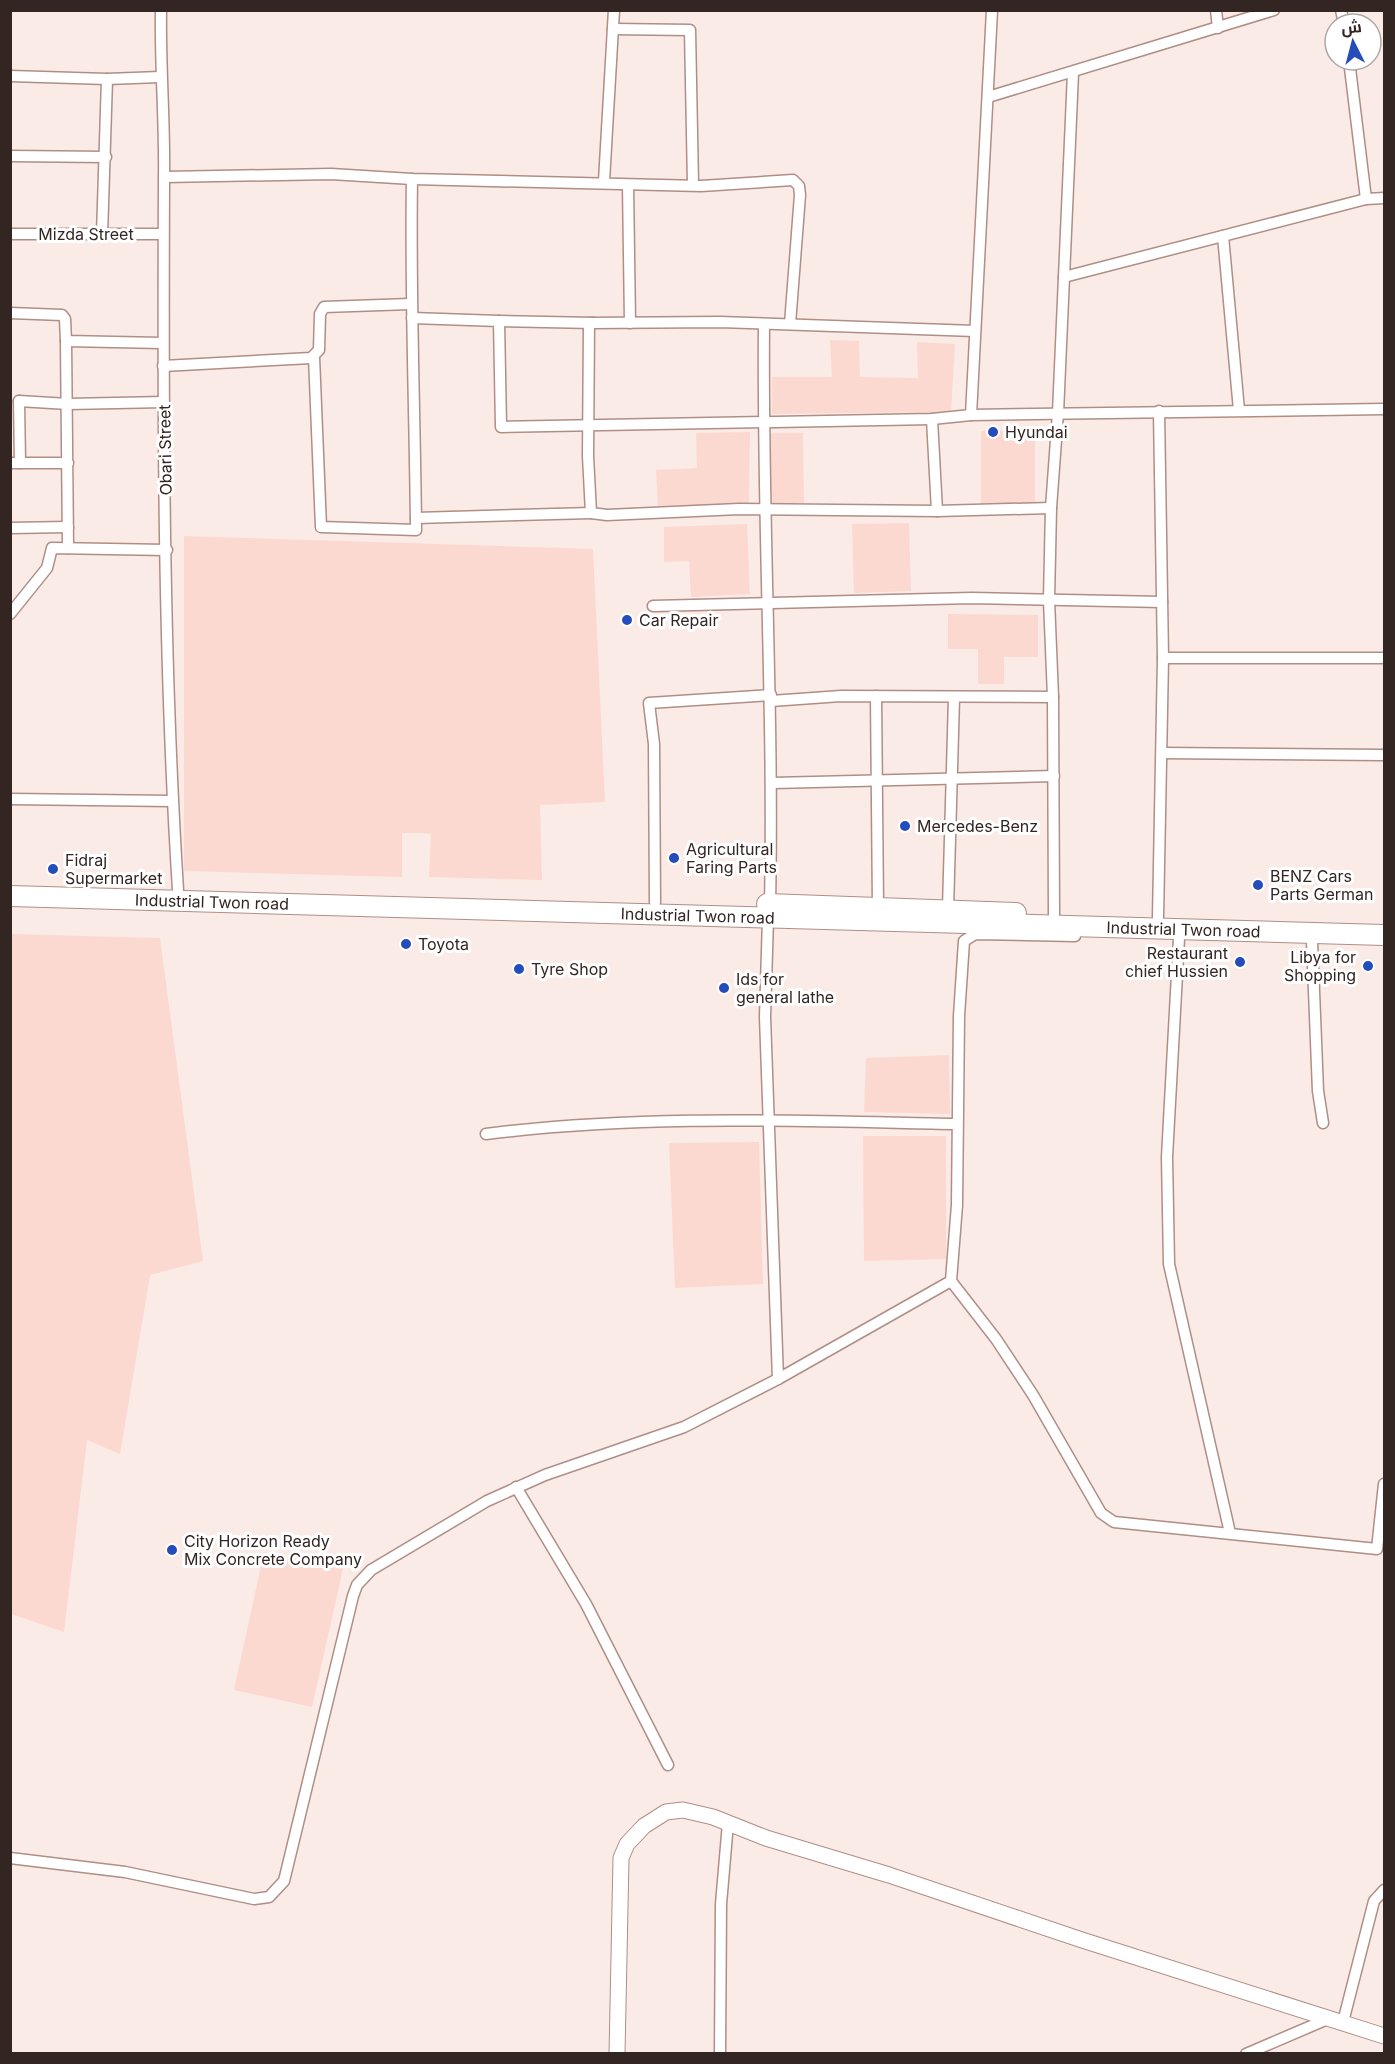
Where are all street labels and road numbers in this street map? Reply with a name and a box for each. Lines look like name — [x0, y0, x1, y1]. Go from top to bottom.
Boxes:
street label: Mizda Street — [38, 224, 134, 244]
street label: Obari Street — [154, 404, 176, 496]
street label: Industrial Twon road — [135, 890, 289, 914]
street label: Industrial Twon road — [620, 903, 775, 928]
street label: Industrial Twon road — [1106, 917, 1261, 941]

